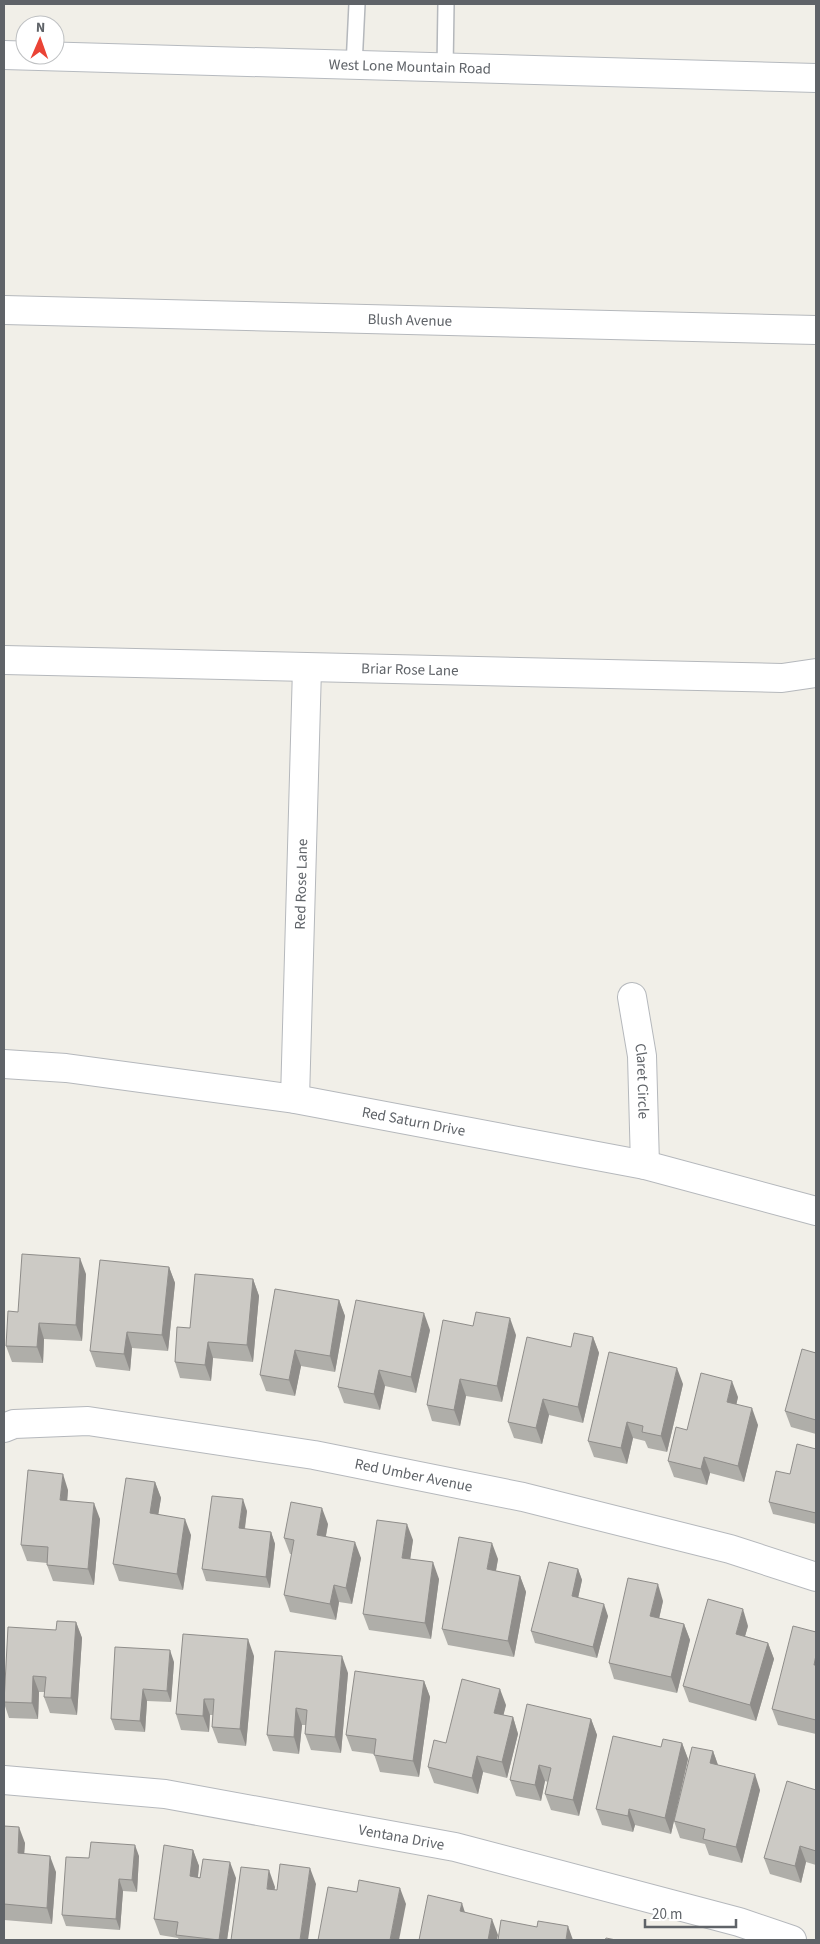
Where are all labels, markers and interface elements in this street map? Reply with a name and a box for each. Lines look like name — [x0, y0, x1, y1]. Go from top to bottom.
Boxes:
north arrow — [15, 15, 65, 65]
text: N — [35, 18, 45, 38]
street label: West Lone Mountain Road — [328, 54, 491, 80]
street label: Blush Avenue — [367, 309, 452, 332]
street label: Briar Rose Lane — [361, 658, 459, 682]
street label: Red Rose Lane — [290, 838, 313, 930]
street label: Claret Circle — [629, 1042, 654, 1119]
street label: Red Saturn Drive — [360, 1102, 467, 1142]
street label: Red Umber Avenue — [353, 1453, 474, 1498]
street label: Ventana Drive — [357, 1820, 446, 1856]
scale bar — [645, 1896, 736, 1928]
text: 20 m — [652, 1904, 682, 1925]

